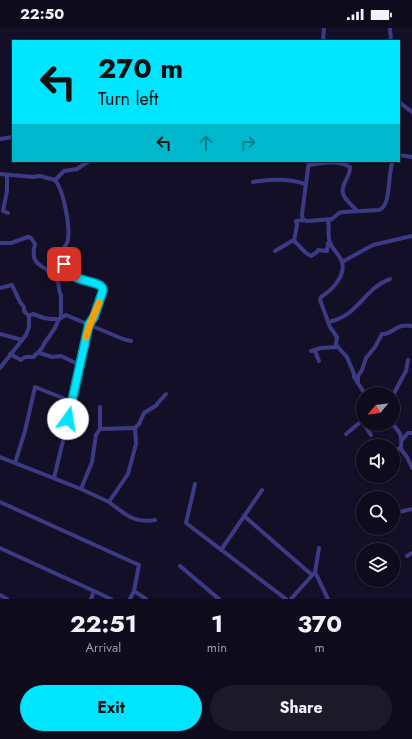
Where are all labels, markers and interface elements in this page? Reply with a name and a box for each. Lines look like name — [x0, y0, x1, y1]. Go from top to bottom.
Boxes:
text: 22:50 — [20, 3, 64, 25]
text: 270 m — [98, 48, 183, 89]
icon: left — [32, 56, 84, 108]
text: Turn left — [98, 86, 158, 112]
icon: left — [153, 132, 175, 154]
icon: ahead — [195, 132, 217, 154]
icon: right — [237, 132, 259, 154]
pin — [47, 247, 81, 281]
icon: arrive — [53, 253, 75, 275]
north arrow — [356, 387, 400, 431]
map controls — [356, 387, 400, 587]
position arrow — [47, 398, 89, 440]
button: sound — [356, 439, 400, 483]
button: search — [356, 491, 400, 535]
button: layers — [356, 543, 400, 587]
text: 22:51 — [70, 606, 137, 641]
text: 1 — [211, 606, 223, 641]
text: 370 — [297, 606, 342, 641]
text: Arrival — [85, 638, 121, 657]
text: min — [207, 638, 227, 657]
text: m — [315, 638, 325, 657]
button: Exit — [20, 685, 202, 731]
button: Share — [210, 685, 392, 731]

